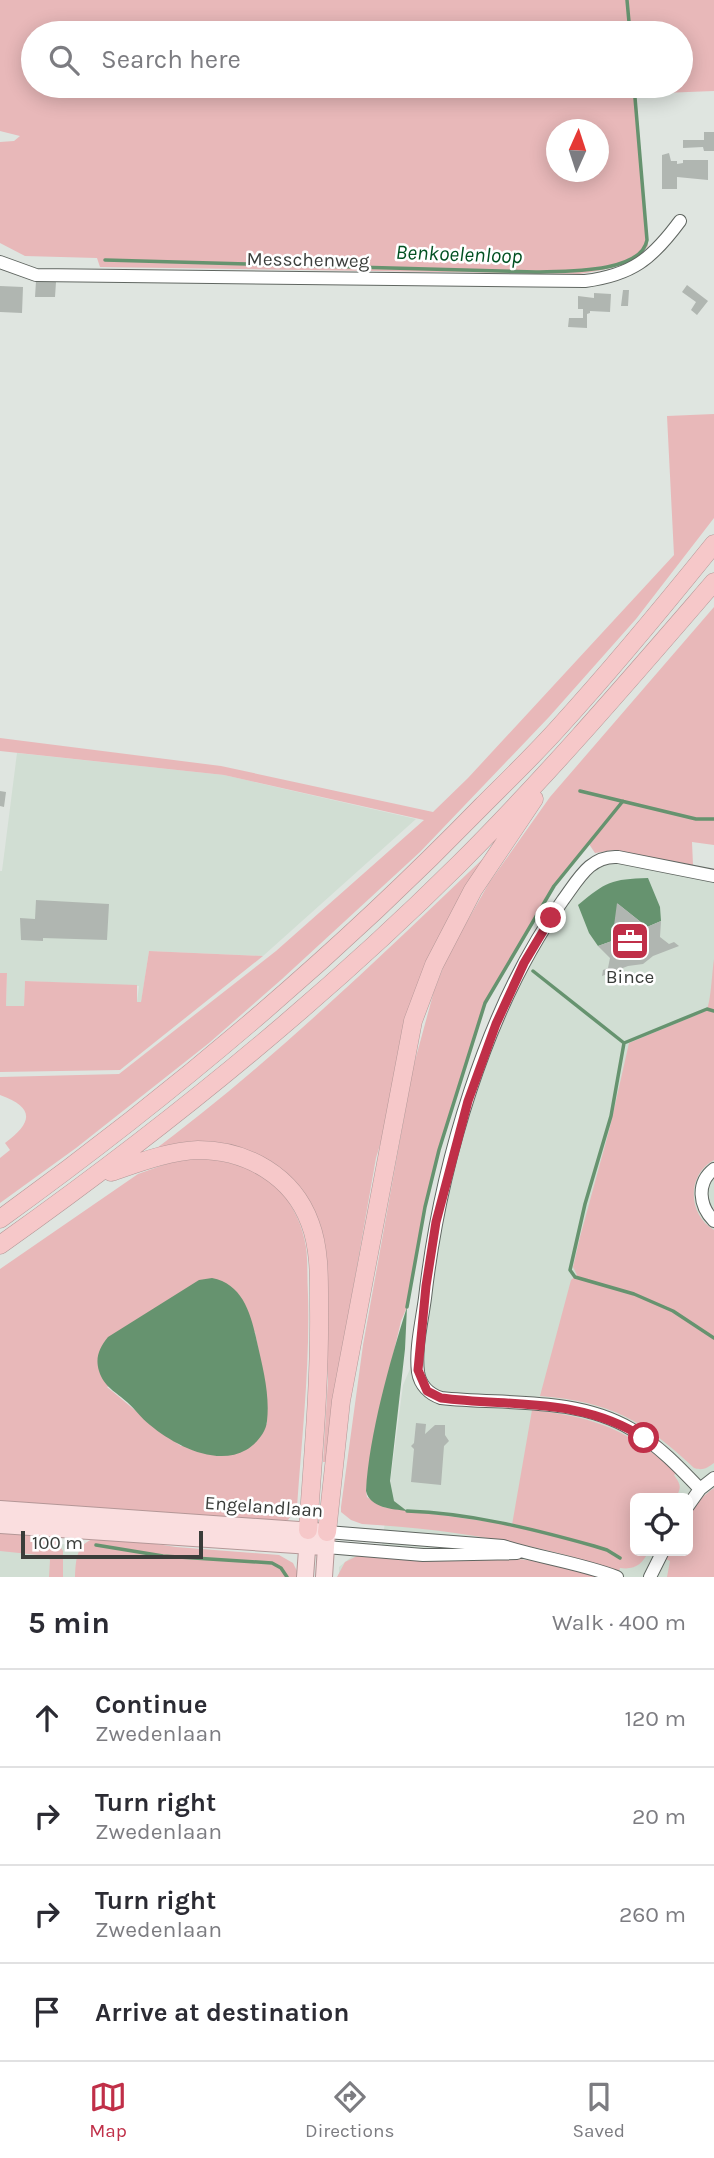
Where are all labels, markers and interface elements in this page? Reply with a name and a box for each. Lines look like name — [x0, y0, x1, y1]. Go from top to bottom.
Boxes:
search box — [21, 21, 693, 98]
icon: search — [45, 41, 83, 79]
text: Search here — [101, 44, 241, 75]
north arrow — [546, 119, 609, 182]
water label: Benkoelenloop — [395, 240, 523, 268]
street label: Messchenweg — [247, 248, 370, 272]
route end — [535, 902, 566, 933]
office icon: Bince — [609, 920, 651, 962]
place label: Bince — [606, 966, 654, 988]
route start — [628, 1422, 659, 1453]
street label: Engelandlaan — [204, 1492, 324, 1522]
map controls — [630, 1493, 693, 1556]
button: locate — [630, 1493, 693, 1556]
scale bar — [21, 1528, 203, 1560]
text: 100 m — [32, 1532, 83, 1554]
text: 5 min — [28, 1605, 110, 1641]
text: Walk · 400 m — [552, 1609, 686, 1636]
text: Continue — [95, 1689, 207, 1720]
icon: ahead — [28, 1699, 66, 1737]
text: 120 m — [624, 1705, 686, 1732]
text: Zwedenlaan — [95, 1720, 222, 1747]
text: Turn right — [95, 1787, 216, 1818]
icon: right — [28, 1797, 66, 1835]
text: 20 m — [632, 1803, 686, 1830]
text: Zwedenlaan — [95, 1818, 222, 1845]
text: Turn right — [95, 1885, 216, 1916]
icon: right — [28, 1895, 66, 1933]
text: 260 m — [619, 1901, 686, 1928]
text: Zwedenlaan — [95, 1916, 222, 1943]
icon: arrive — [28, 1993, 66, 2031]
text: Arrive at destination — [95, 1997, 349, 2028]
tab: Map — [89, 2078, 127, 2142]
tab: Directions — [305, 2078, 394, 2142]
tab: Saved — [572, 2078, 625, 2142]

